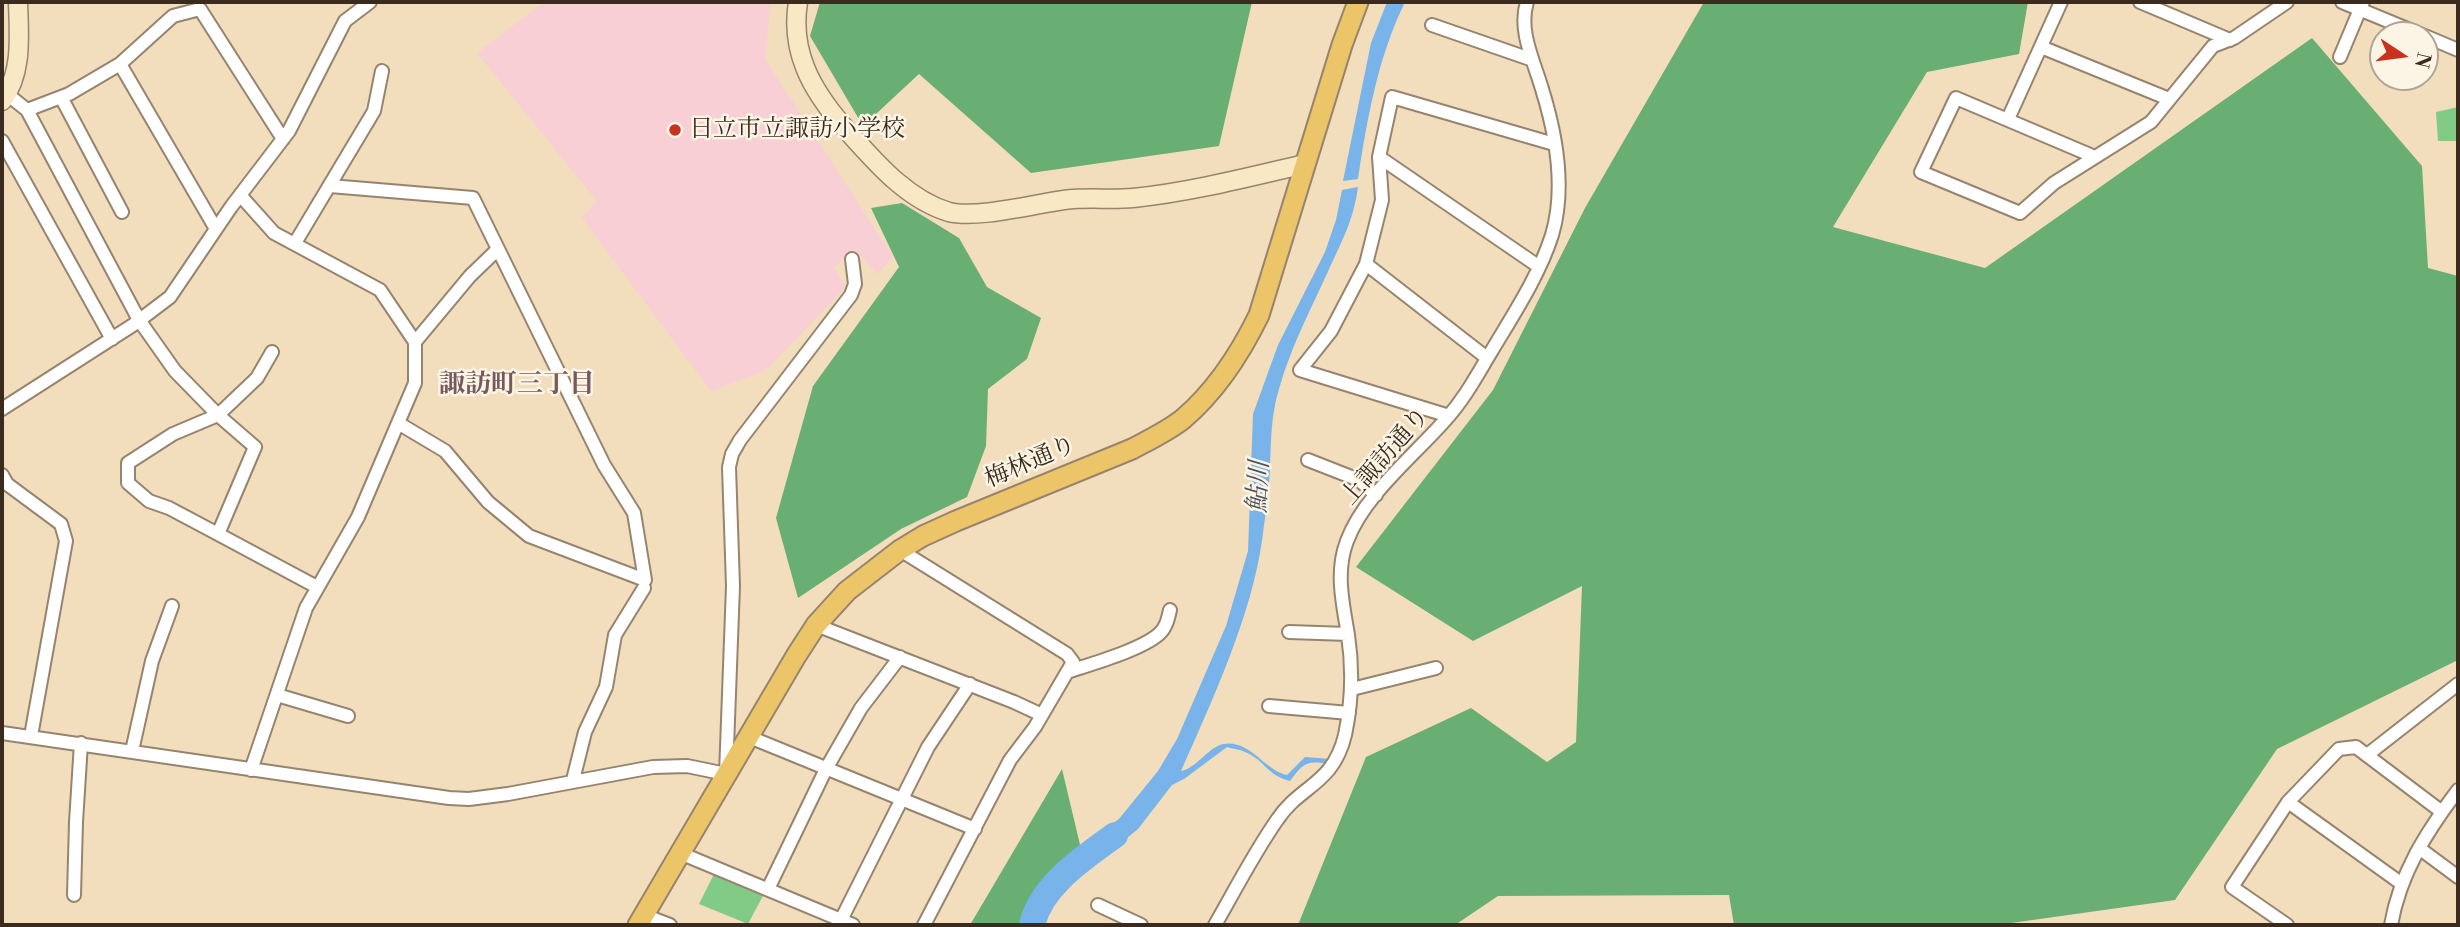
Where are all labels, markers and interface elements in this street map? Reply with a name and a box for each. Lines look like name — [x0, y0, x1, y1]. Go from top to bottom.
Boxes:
north arrow — [2369, 21, 2439, 91]
text: N — [2409, 50, 2436, 70]
place label: 日立市立諏訪小学校 — [689, 116, 905, 144]
marker: 日立市立諏訪小学校 — [667, 122, 683, 138]
district label: 諏訪町三丁目 — [439, 370, 595, 402]
street label: 上諏訪通り — [1336, 402, 1436, 512]
street label: 梅林通り — [981, 431, 1081, 495]
water label: 鮎川 — [1243, 460, 1277, 514]

